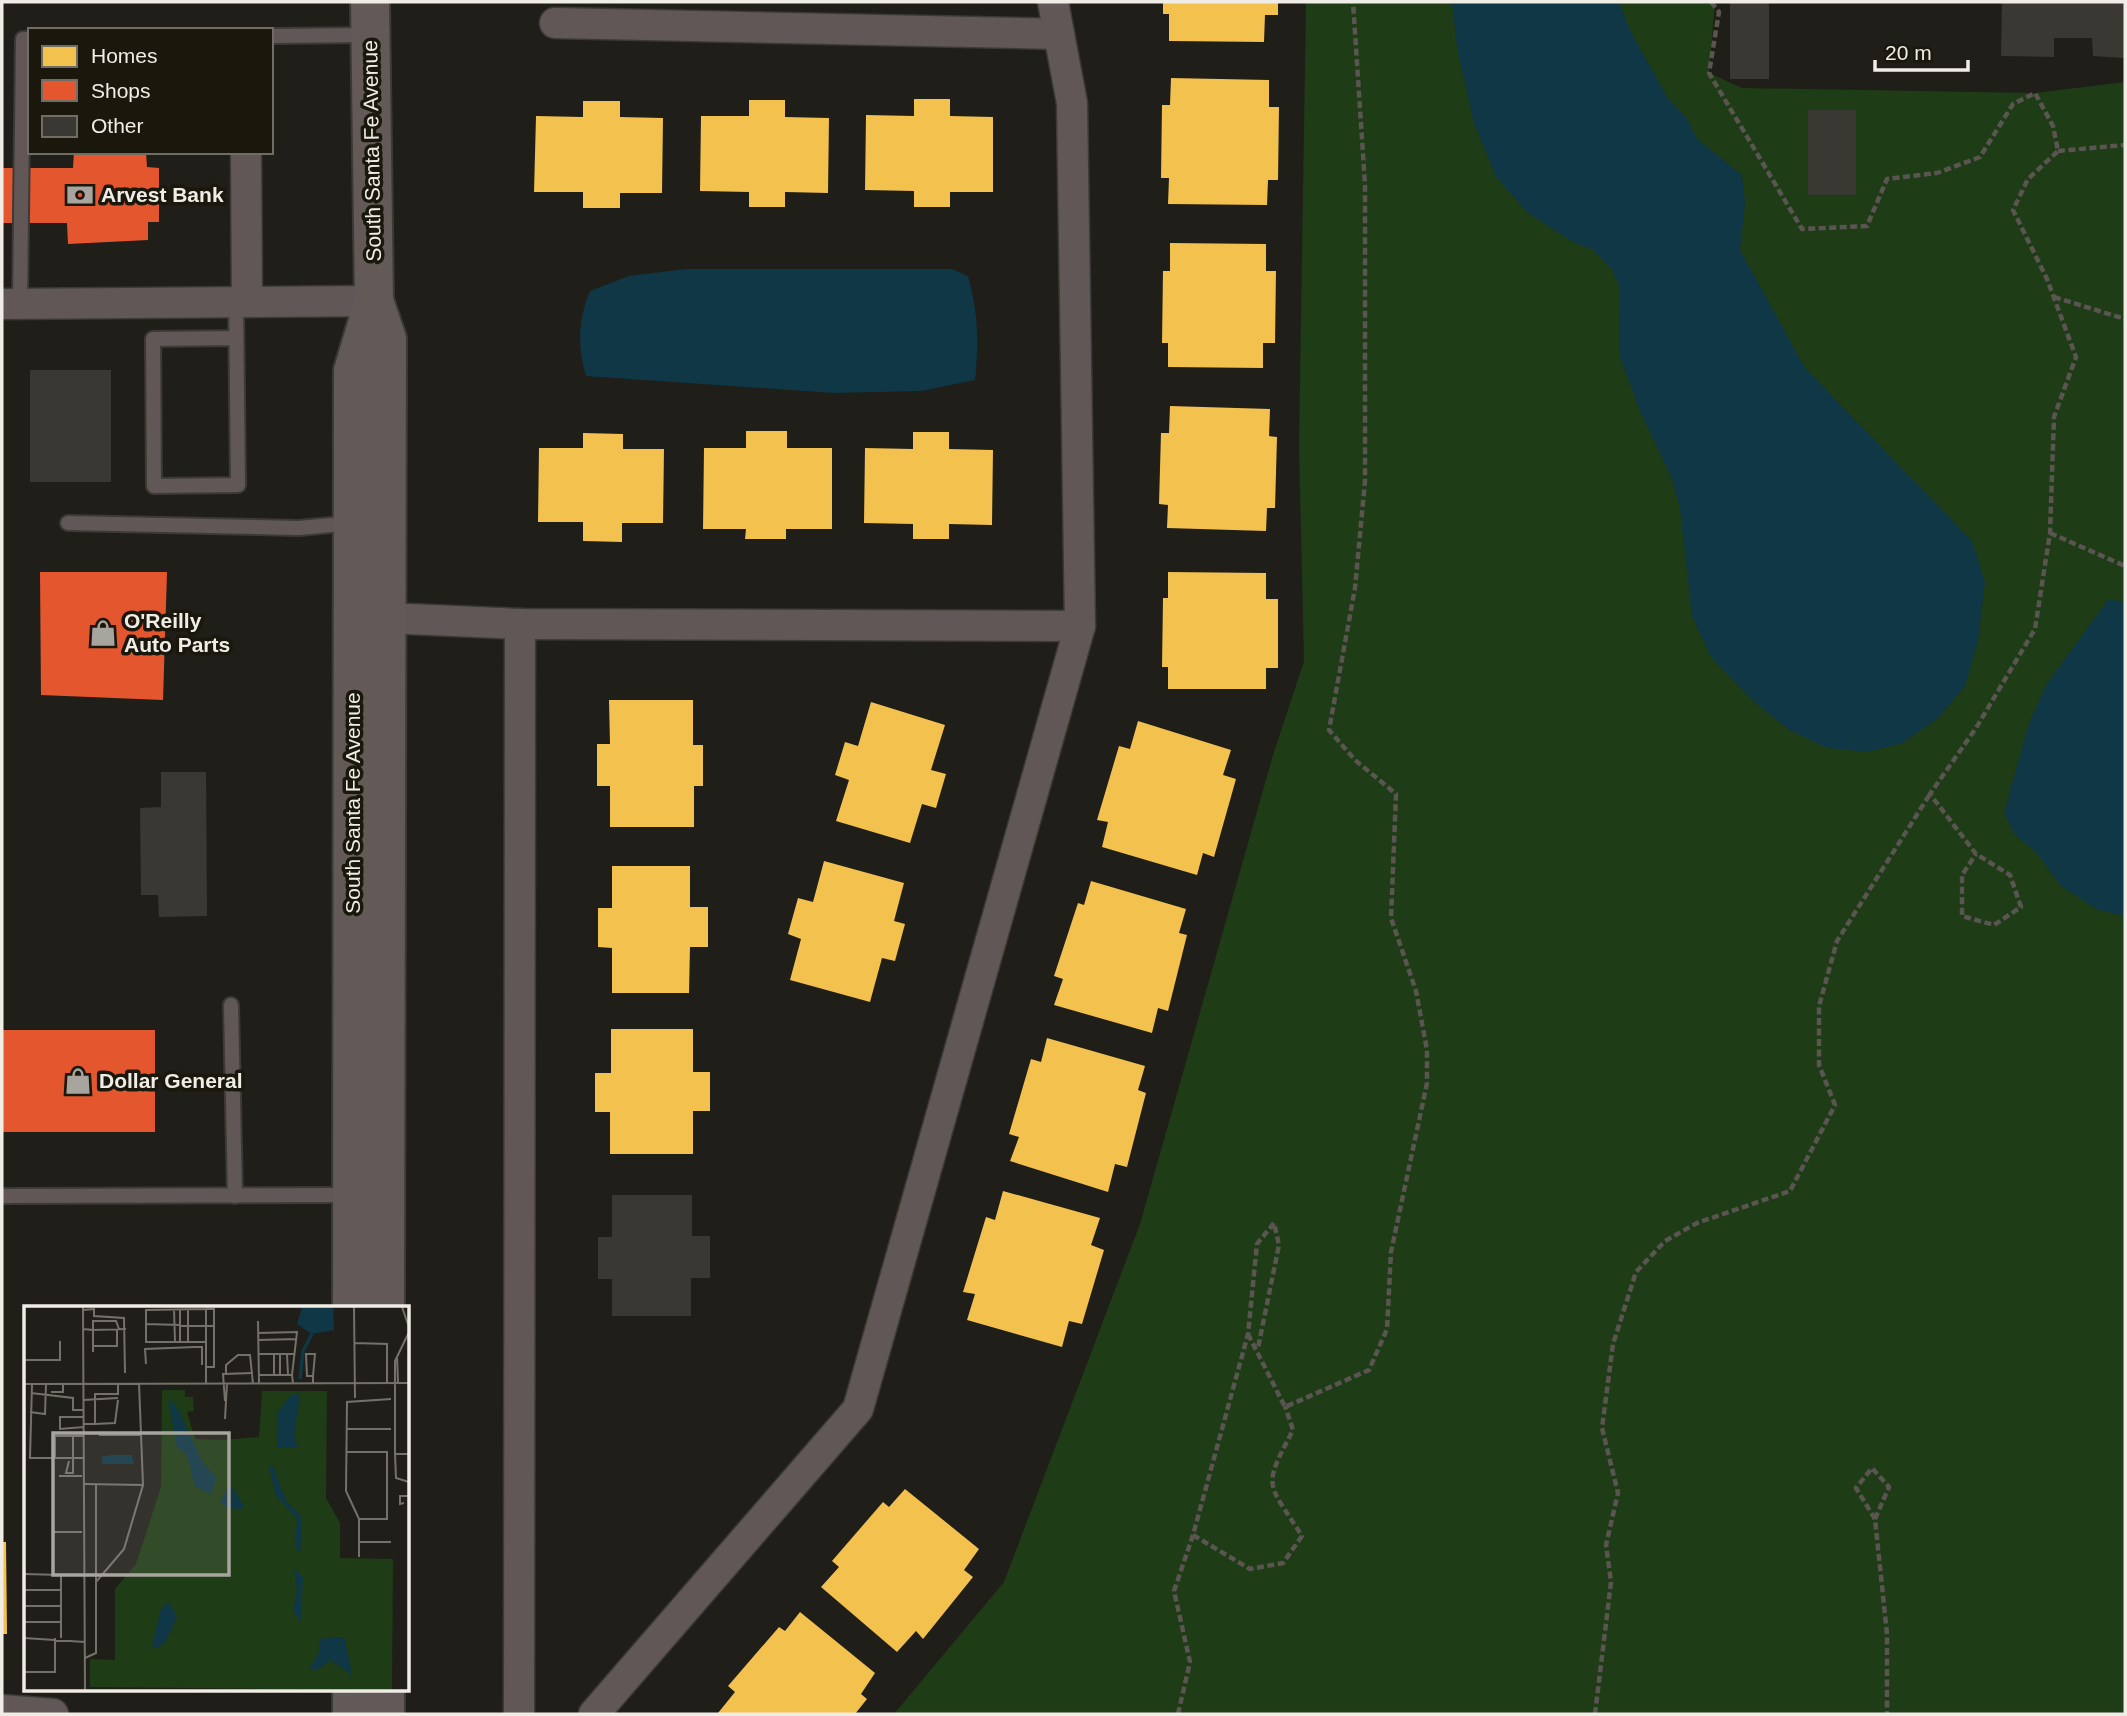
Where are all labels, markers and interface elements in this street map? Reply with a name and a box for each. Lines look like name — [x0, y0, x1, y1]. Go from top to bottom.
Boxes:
legend — [28, 28, 273, 154]
scale bar — [1875, 28, 1968, 72]
street label: South Santa Fe Avenue — [358, 40, 385, 262]
text: 20 m — [1885, 41, 1932, 64]
text: Homes — [91, 44, 158, 67]
text: Shops — [91, 79, 151, 102]
text: Other — [91, 114, 144, 137]
bank icon: Arvest Bank — [65, 180, 95, 210]
place label: Arvest Bank — [101, 183, 224, 206]
place label: O'Reilly Auto Parts — [124, 609, 230, 656]
shop icon: O'Reilly Auto Parts — [88, 618, 118, 648]
street label: South Santa Fe Avenue — [341, 692, 364, 914]
shop icon: Dollar General — [63, 1066, 93, 1096]
place label: Dollar General — [99, 1069, 243, 1092]
inset map — [24, 1306, 410, 1692]

